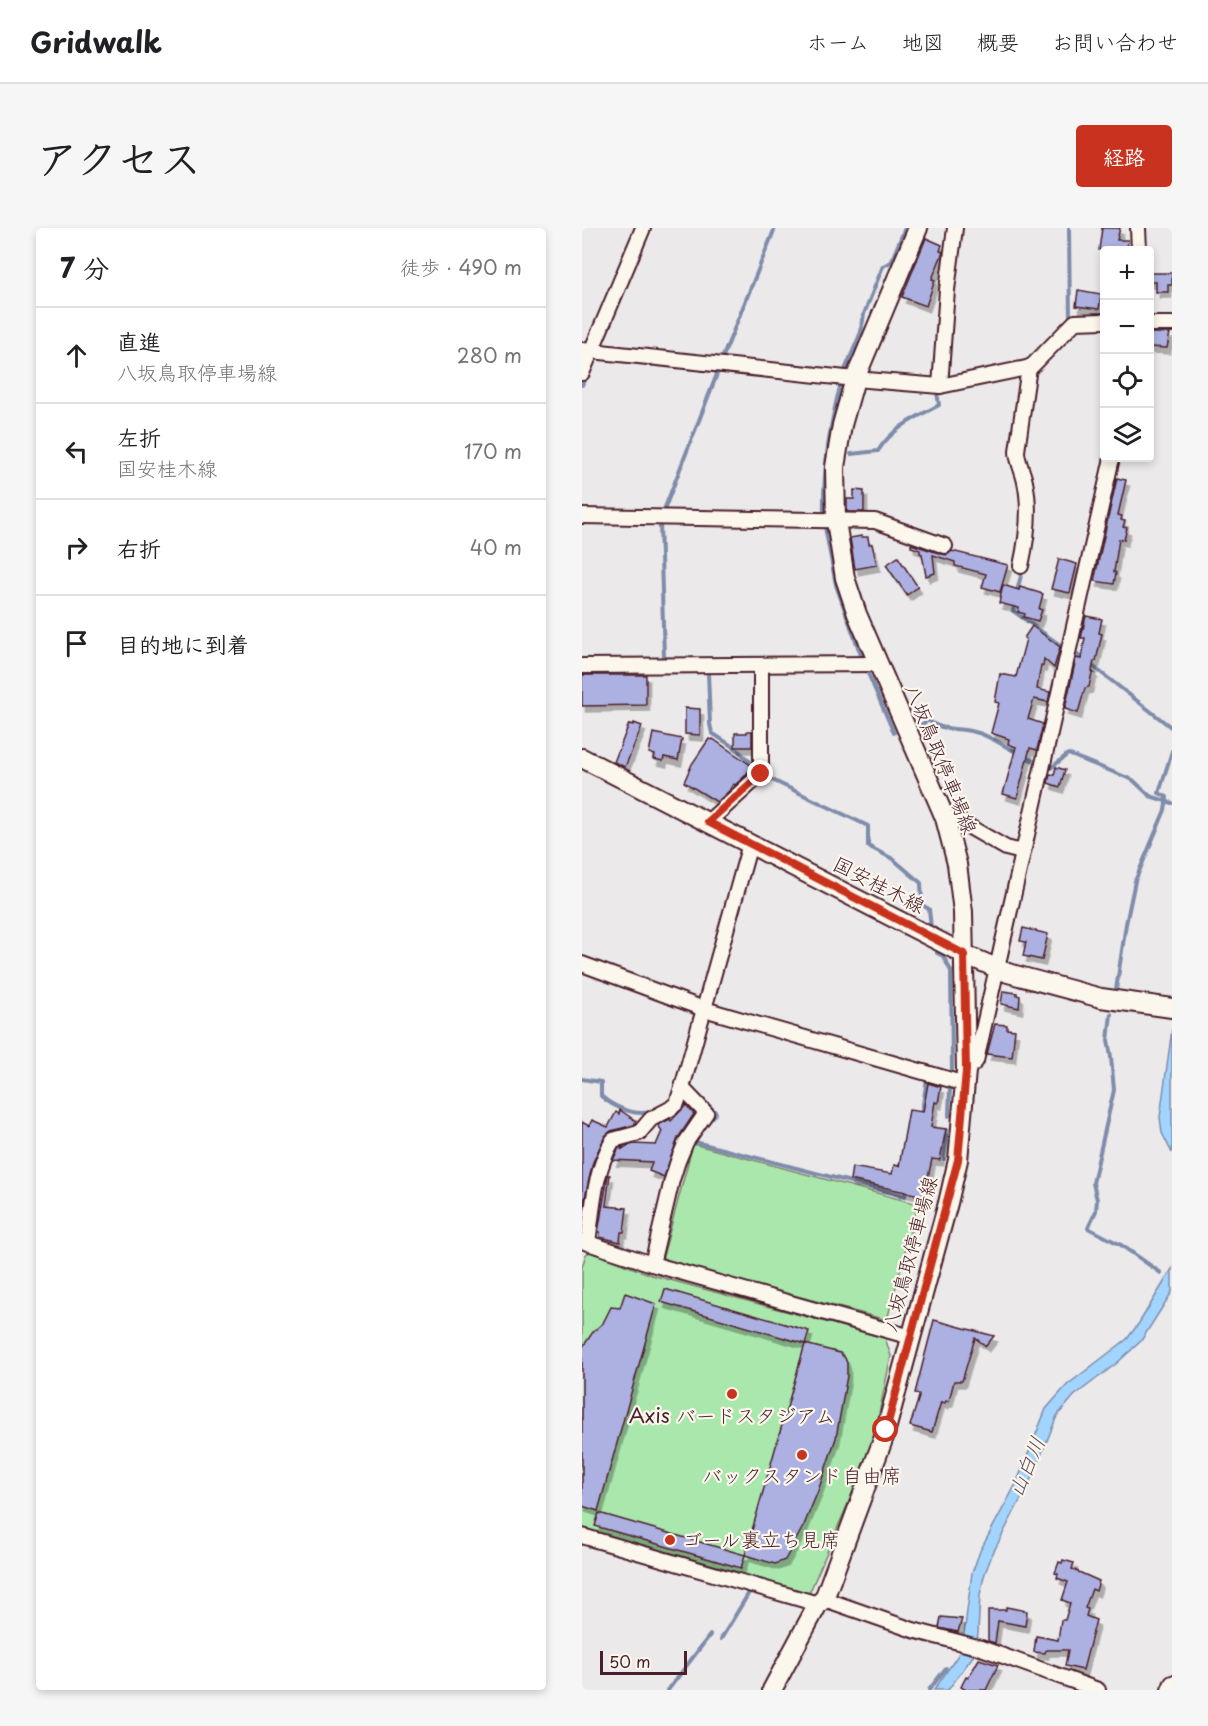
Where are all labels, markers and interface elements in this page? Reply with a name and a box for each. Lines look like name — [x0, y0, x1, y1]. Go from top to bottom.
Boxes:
text: Gridwalk — [30, 20, 162, 63]
text: ホーム — [807, 25, 869, 57]
text: 地図 — [902, 25, 944, 57]
text: 概要 — [977, 25, 1019, 57]
text: お問い合わせ — [1052, 25, 1178, 57]
text: アクセス — [36, 125, 201, 188]
button: 経路 — [1076, 125, 1172, 187]
map controls — [1100, 246, 1154, 462]
button: + — [1100, 246, 1154, 300]
text: 7 分 — [60, 248, 109, 287]
text: 徒歩 · 490 m — [400, 252, 522, 282]
button: − — [1100, 300, 1154, 354]
text: 直進 — [117, 324, 161, 357]
icon: ahead — [60, 339, 93, 372]
text: 280 m — [457, 340, 522, 370]
button: locate — [1100, 354, 1154, 408]
text: 八坂鳥取停車場線 — [117, 357, 277, 387]
button: layers — [1100, 408, 1154, 462]
text: 左折 — [117, 420, 161, 453]
icon: left — [60, 435, 93, 468]
text: 170 m — [464, 436, 522, 466]
text: 国安桂木線 — [117, 453, 217, 483]
icon: right — [60, 531, 93, 564]
text: 右折 — [117, 531, 161, 564]
text: 40 m — [470, 532, 522, 562]
icon: arrive — [60, 627, 93, 660]
text: 目的地に到着 — [117, 627, 249, 660]
street label: 八坂鳥取停車場線 — [898, 679, 986, 838]
route end — [747, 760, 773, 786]
street label: 国安桂木線 — [828, 848, 931, 920]
street label: 八坂鳥取停車場線 — [874, 1173, 944, 1335]
marker: Axis バードスタジアム — [725, 1387, 739, 1401]
place label: Axis バードスタジアム — [629, 1400, 835, 1430]
route start — [872, 1416, 898, 1442]
water label: 山白川 — [998, 1431, 1052, 1501]
marker: バックスタンド自由席 — [795, 1448, 809, 1462]
place label: バックスタンド自由席 — [702, 1460, 902, 1490]
place label: ゴール裏立ち見席 — [682, 1524, 841, 1554]
marker: ゴール裏立ち見席 — [663, 1533, 677, 1547]
scale bar — [600, 1648, 687, 1676]
text: 50 m — [609, 1649, 650, 1673]

